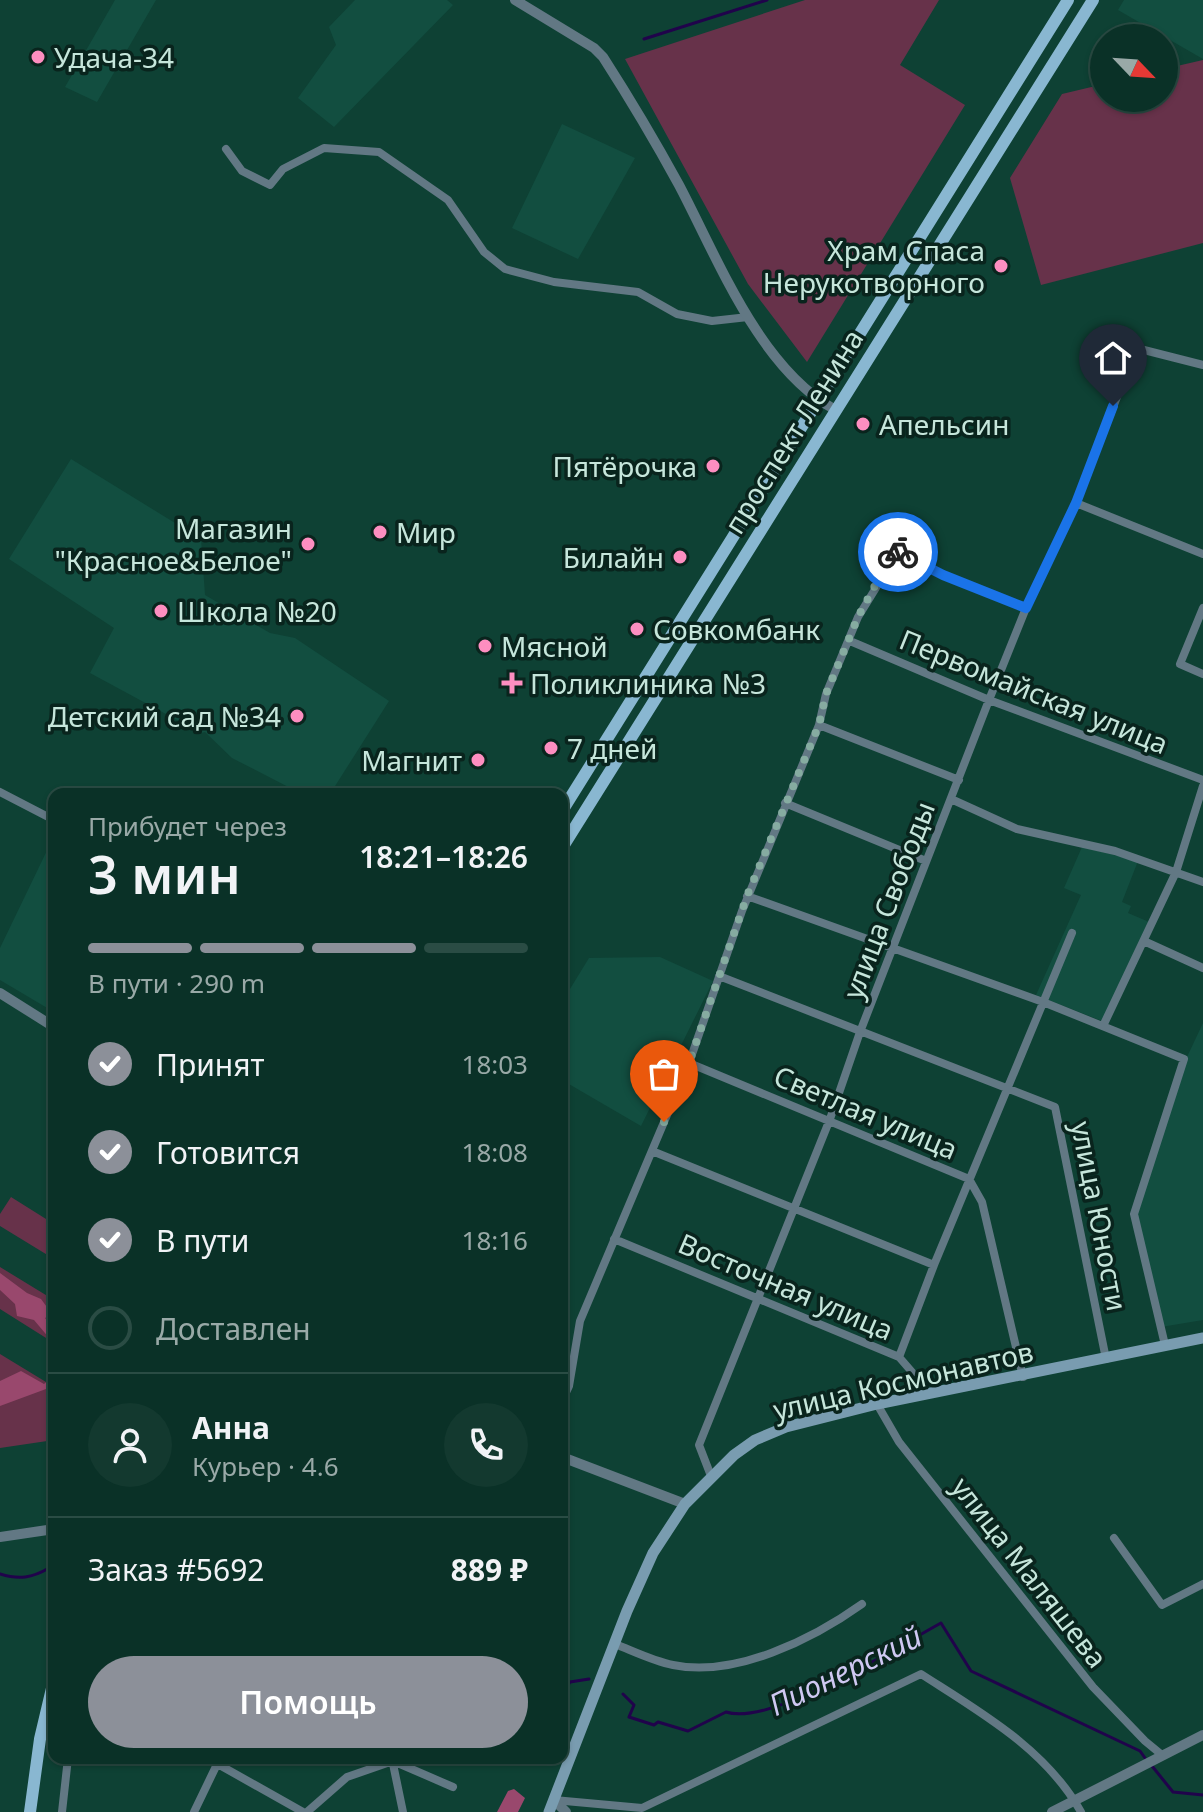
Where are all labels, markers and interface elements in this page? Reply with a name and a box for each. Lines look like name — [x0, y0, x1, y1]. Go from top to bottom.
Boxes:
north arrow — [1090, 24, 1178, 112]
map controls — [1090, 24, 1178, 112]
place label: Удача-34 — [54, 38, 174, 76]
marker: Удача-34 — [29, 48, 47, 66]
place label: Храм Спаса Нерукотворного — [763, 231, 985, 301]
marker: Храм Спаса Нерукотворного — [992, 257, 1010, 275]
street label: проспект Ленина — [715, 322, 871, 540]
pin — [1079, 324, 1147, 406]
icon: home — [1091, 336, 1135, 380]
place label: Апельсин — [879, 405, 1009, 443]
marker: Апельсин — [854, 415, 872, 433]
place label: Пятёрочка — [552, 447, 697, 485]
marker: Пятёрочка — [704, 457, 722, 475]
place label: Магазин "Красное&Белое" — [54, 509, 292, 579]
courier — [858, 512, 938, 592]
place label: Мир — [396, 513, 456, 551]
marker: Мир — [371, 523, 389, 541]
icon: bike — [876, 530, 920, 574]
marker: Магазин "Красное&Белое" — [299, 535, 317, 553]
place label: Билайн — [563, 538, 664, 576]
marker: Билайн — [671, 548, 689, 566]
place label: Школа №20 — [177, 592, 337, 630]
marker: Школа №20 — [152, 602, 170, 620]
place label: Совкомбанк — [653, 610, 820, 648]
marker: Совкомбанк — [628, 620, 646, 638]
street label: Первомайская улица — [894, 620, 1174, 762]
place label: Мясной — [501, 627, 608, 665]
marker: Мясной — [476, 637, 494, 655]
place label: Поликлиника №3 — [530, 664, 766, 702]
marker: Поликлиника №3 — [501, 672, 523, 694]
place label: Детский сад №34 — [48, 697, 281, 735]
marker: Детский сад №34 — [288, 707, 306, 725]
place label: 7 дней — [567, 729, 657, 767]
marker: 7 дней — [542, 739, 560, 757]
place label: Магнит — [361, 741, 462, 779]
marker: Магнит — [469, 751, 487, 769]
street label: улица Свободы — [833, 796, 943, 1004]
text: Прибудет через — [88, 808, 287, 844]
text: 18:21–18:26 — [359, 836, 528, 877]
text: 3 мин — [88, 838, 241, 909]
text: В пути · 290 m — [88, 965, 265, 1001]
pin — [630, 1040, 698, 1122]
icon: check — [88, 1042, 132, 1086]
text: Принят — [156, 1044, 265, 1085]
text: 18:03 — [462, 1046, 528, 1082]
icon: bag — [642, 1052, 686, 1096]
street label: Светлая улица — [768, 1056, 964, 1168]
street label: улица Юности — [1063, 1118, 1137, 1314]
icon: check — [88, 1130, 132, 1174]
text: Готовится — [156, 1132, 300, 1173]
text: 18:08 — [462, 1134, 528, 1170]
icon: check — [88, 1218, 132, 1262]
text: В пути — [156, 1220, 249, 1261]
text: 18:16 — [462, 1222, 528, 1258]
street label: Восточная улица — [673, 1224, 899, 1348]
text: Доставлен — [156, 1308, 311, 1349]
street label: улица Космонавтов — [769, 1332, 1037, 1428]
button: person — [88, 1403, 172, 1487]
button: phone — [444, 1403, 528, 1487]
text: Анна — [192, 1407, 270, 1448]
text: Курьер · 4.6 — [192, 1448, 339, 1484]
street label: улица Маляшева — [944, 1469, 1116, 1675]
text: Заказ #5692 — [88, 1549, 264, 1590]
text: 889 ₽ — [451, 1549, 528, 1590]
water label: Пионерский — [762, 1615, 928, 1725]
button: Помощь — [88, 1656, 528, 1748]

